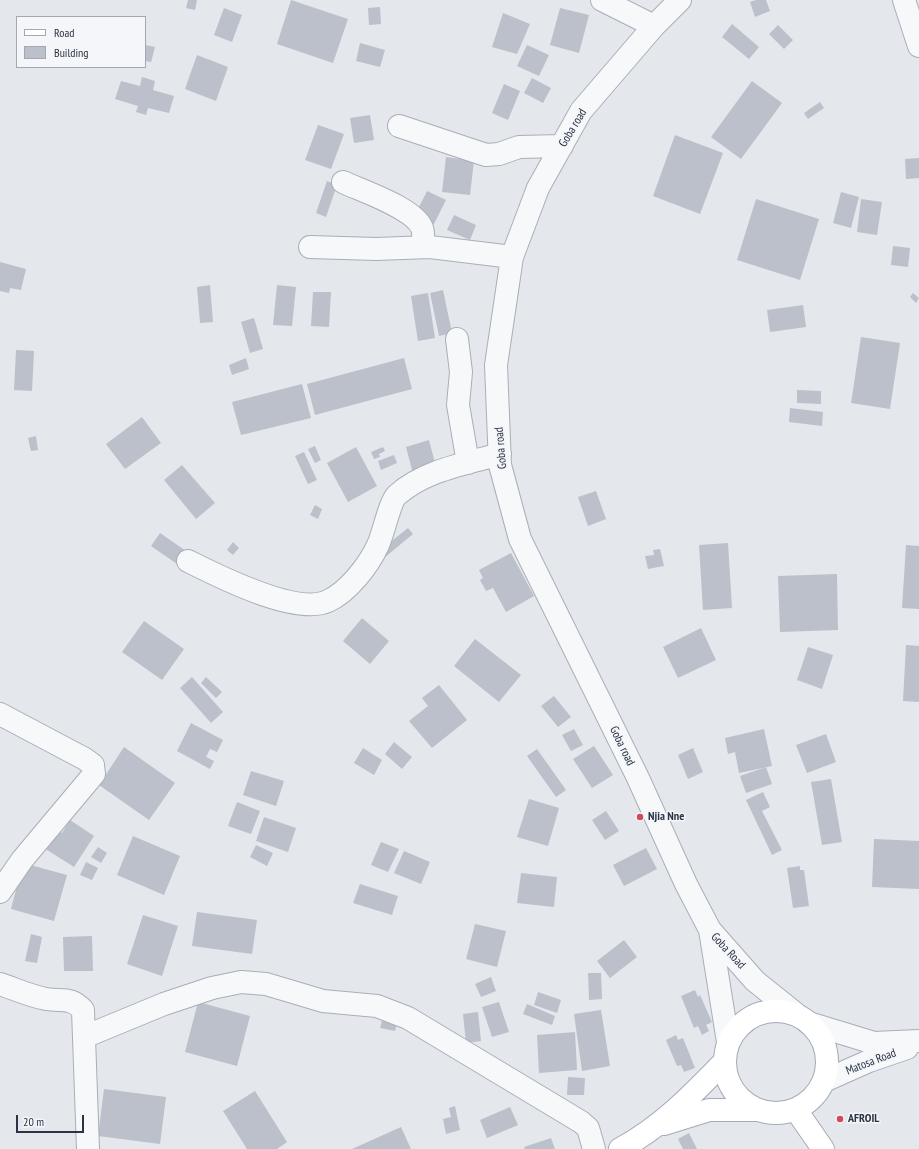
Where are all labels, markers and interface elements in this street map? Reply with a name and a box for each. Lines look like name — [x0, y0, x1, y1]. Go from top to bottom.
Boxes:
legend — [16, 16, 146, 68]
text: Road — [54, 25, 74, 40]
text: Building — [54, 45, 89, 60]
street label: Goba road — [556, 106, 590, 150]
street label: Goba road — [492, 426, 510, 470]
street label: Goba road — [606, 724, 638, 768]
place label: Njia Nne — [648, 810, 684, 824]
marker: Njia Nne — [635, 812, 645, 822]
street label: Goba Road — [708, 930, 748, 972]
street label: Matosa Road — [844, 1046, 898, 1078]
scale bar — [18, 1107, 86, 1133]
place label: AFROIL — [848, 1112, 879, 1126]
text: 20 m — [23, 1114, 44, 1129]
marker: AFROIL — [835, 1114, 845, 1124]

